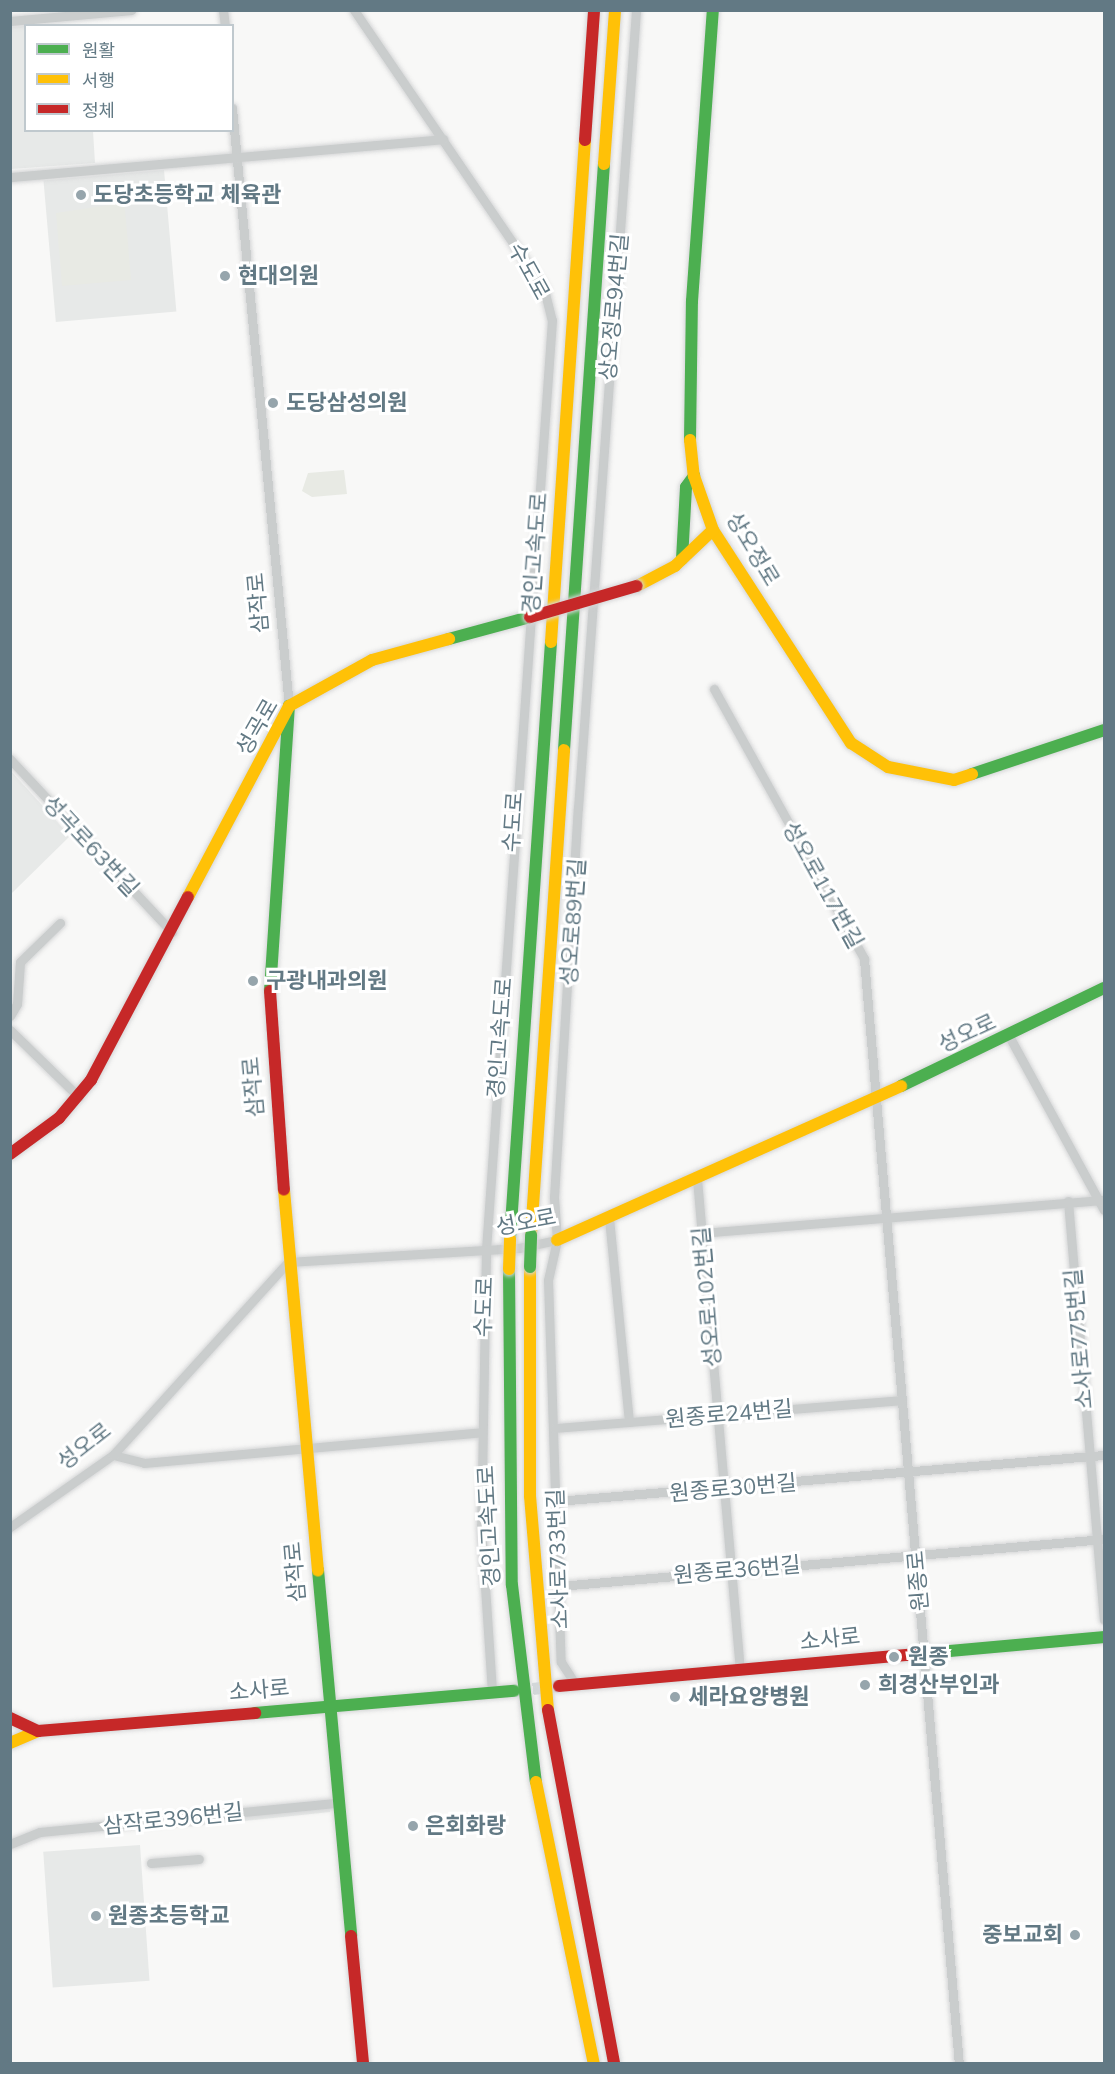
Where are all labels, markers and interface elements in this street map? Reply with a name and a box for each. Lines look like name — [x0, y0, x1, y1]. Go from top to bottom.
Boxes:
legend — [24, 24, 234, 132]
text: 원활 — [82, 39, 115, 62]
text: 서행 — [82, 69, 115, 92]
text: 정체 — [82, 99, 115, 122]
place label: 도당초등학교 체육관 — [93, 182, 281, 208]
marker: 도당초등학교 체육관 — [74, 188, 88, 202]
street label: 상오정로94번길 — [594, 232, 634, 382]
street label: 수도로 — [503, 238, 555, 304]
place label: 현대의원 — [238, 263, 319, 289]
marker: 현대의원 — [216, 267, 234, 285]
place label: 도당삼성의원 — [286, 390, 407, 416]
marker: 도당삼성의원 — [264, 394, 282, 412]
street label: 경인고속도로 — [518, 492, 552, 614]
street label: 상오정로 — [721, 508, 785, 590]
street label: 삼작로 — [242, 572, 274, 634]
street label: 성곡로 — [230, 694, 284, 760]
street label: 성곡로63번길 — [38, 790, 144, 902]
street label: 수도로 — [498, 791, 528, 853]
street label: 성오로117번길 — [777, 817, 869, 953]
street label: 성오로89번길 — [555, 857, 591, 987]
place label: 구광내과의원 — [266, 968, 387, 994]
marker: 구광내과의원 — [244, 972, 262, 990]
street label: 경인고속도로 — [483, 977, 517, 1099]
street label: 성오로 — [934, 1008, 1000, 1058]
street label: 삼작로 — [237, 1056, 269, 1118]
street label: 성오로 — [494, 1203, 558, 1241]
street label: 성오로102번길 — [688, 1226, 726, 1368]
street label: 소사로775번길 — [1060, 1268, 1098, 1410]
street label: 수도로 — [470, 1276, 498, 1338]
street label: 원종로24번길 — [664, 1395, 794, 1433]
street label: 성오로 — [52, 1417, 116, 1475]
street label: 경인고속도로 — [473, 1465, 505, 1587]
street label: 원종로30번길 — [668, 1469, 798, 1507]
street label: 소사로733번길 — [542, 1488, 574, 1630]
street label: 삼작로 — [279, 1541, 311, 1603]
street label: 원종로 — [902, 1550, 934, 1612]
street label: 원종로36번길 — [672, 1551, 802, 1589]
street label: 소사로 — [798, 1623, 862, 1655]
place label: 원종 — [908, 1644, 948, 1670]
marker: 원종 — [885, 1648, 903, 1666]
place label: 희경산부인과 — [878, 1672, 999, 1698]
street label: 소사로 — [228, 1674, 290, 1706]
marker: 희경산부인과 — [856, 1676, 874, 1694]
place label: 세라요양병원 — [688, 1684, 809, 1710]
marker: 세라요양병원 — [666, 1688, 684, 1706]
street label: 삼작로396번길 — [102, 1799, 244, 1839]
place label: 은회화랑 — [425, 1813, 506, 1839]
marker: 은회화랑 — [406, 1819, 420, 1833]
place label: 원종초등학교 — [108, 1903, 229, 1929]
marker: 원종초등학교 — [89, 1909, 103, 1923]
place label: 중보교회 — [982, 1922, 1063, 1948]
marker: 중보교회 — [1068, 1928, 1082, 1942]

